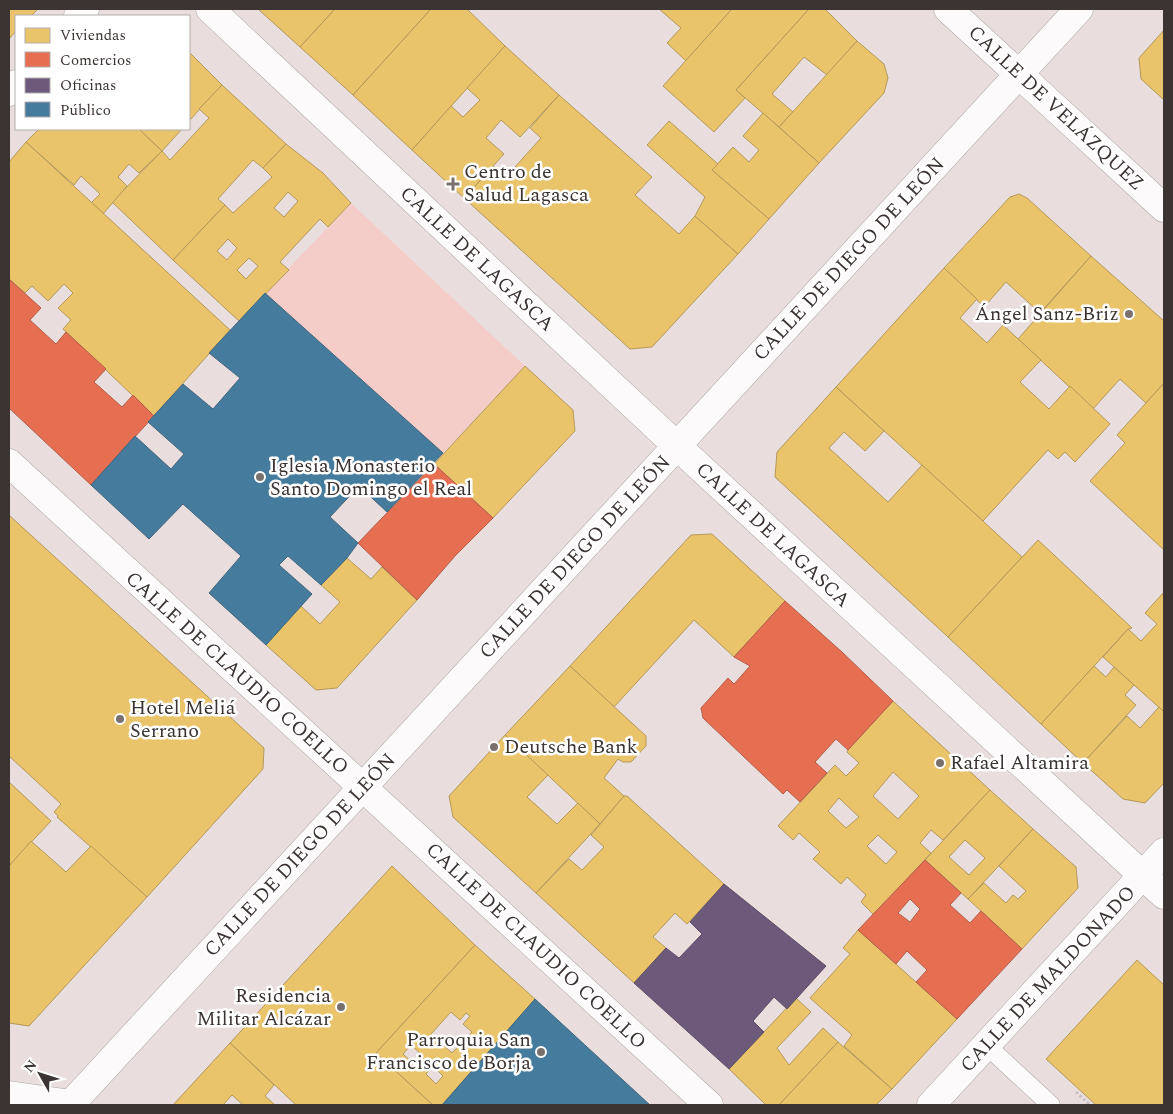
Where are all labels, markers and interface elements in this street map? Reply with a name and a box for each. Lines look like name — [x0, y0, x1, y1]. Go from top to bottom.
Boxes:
legend — [15, 15, 190, 130]
street label: CALLE DE VELÁZQUEZ — [961, 18, 1151, 198]
text: Viviendas — [60, 24, 126, 47]
text: Comercios — [60, 49, 132, 72]
text: Oficinas — [60, 74, 116, 97]
text: Público — [60, 99, 111, 122]
street label: CALLE DE DIEGO DE LEÓN — [746, 150, 952, 368]
place label: Centro de Salud Lagasca — [464, 157, 589, 210]
marker: Centro de Salud Lagasca — [446, 177, 460, 191]
street label: CALLE DE LAGASCA — [393, 179, 561, 339]
place label: Ángel Sanz-Briz — [975, 299, 1119, 329]
marker: Ángel Sanz-Briz — [1123, 308, 1135, 320]
street label: CALLE DE DIEGO DE LEÓN — [472, 448, 678, 666]
place label: Iglesia Monasterio Santo Domingo el Real — [270, 451, 472, 504]
street label: CALLE DE LAGASCA — [689, 455, 857, 615]
marker: Iglesia Monasterio Santo Domingo el Real — [254, 471, 266, 483]
street label: CALLE DE CLAUDIO COELLO — [118, 564, 356, 782]
place label: Hotel Meliá Serrano — [130, 693, 236, 746]
marker: Hotel Meliá Serrano — [114, 713, 126, 725]
place label: Deutsche Bank — [504, 732, 638, 762]
marker: Deutsche Bank — [488, 741, 500, 753]
street label: CALLE DE DIEGO DE LEÓN — [197, 746, 403, 964]
place label: Rafael Altamira — [950, 748, 1089, 778]
marker: Rafael Altamira — [934, 757, 946, 769]
street label: CALLE DE CLAUDIO COELLO — [419, 835, 653, 1057]
street label: CALLE DE MALDONADO — [953, 879, 1143, 1079]
place label: Residencia Militar Alcázar — [196, 981, 331, 1034]
marker: Residencia Militar Alcázar — [335, 1001, 347, 1013]
place label: Parroquia San Francisco de Borja — [366, 1025, 531, 1078]
marker: Parroquia San Francisco de Borja — [535, 1046, 547, 1058]
north arrow — [15, 1049, 65, 1099]
text: N — [19, 1055, 42, 1077]

